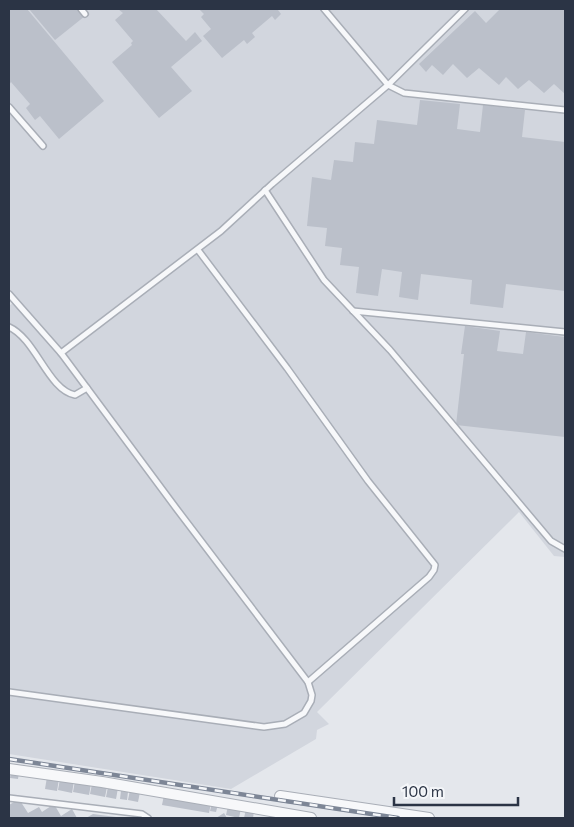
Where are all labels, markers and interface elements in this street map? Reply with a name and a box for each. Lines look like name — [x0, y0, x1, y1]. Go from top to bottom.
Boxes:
scale bar — [394, 774, 518, 806]
text: 100 m — [402, 782, 444, 800]

